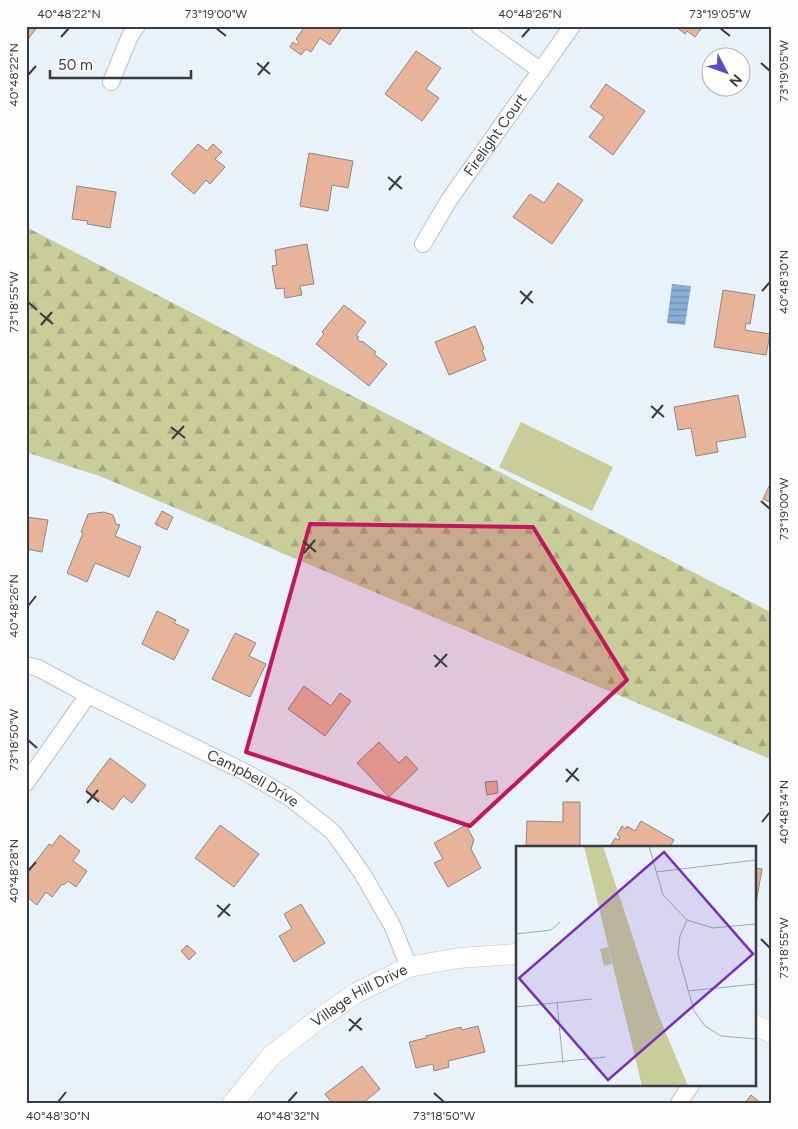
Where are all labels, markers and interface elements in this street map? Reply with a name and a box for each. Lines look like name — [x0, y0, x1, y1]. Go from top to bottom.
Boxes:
text: 40°48'22"N — [37, 7, 101, 21]
text: 73°19'00"W — [185, 7, 248, 21]
text: 40°48'26"N — [498, 7, 562, 21]
text: 73°19'05"W — [689, 7, 751, 21]
text: 73°19'05"W — [777, 40, 791, 102]
text: 40°48'22"N — [7, 43, 21, 107]
scale bar — [50, 48, 191, 80]
north arrow — [700, 48, 750, 98]
text: 50 m — [58, 56, 93, 74]
text: N — [725, 71, 745, 90]
street label: Firelight Court — [460, 90, 531, 180]
text: 40°48'30"N — [777, 250, 791, 314]
text: 73°18'55"W — [7, 271, 21, 333]
text: 73°19'00"W — [777, 477, 791, 540]
text: 40°48'26"N — [7, 574, 21, 638]
text: 73°18'50"W — [7, 708, 21, 771]
street label: Campbell Drive — [204, 746, 303, 811]
text: 40°48'34"N — [777, 780, 791, 844]
text: 40°48'28"N — [7, 839, 21, 903]
inset map — [516, 846, 756, 1086]
text: 73°18'55"W — [777, 917, 791, 979]
street label: Village Hill Drive — [308, 960, 410, 1031]
text: 40°48'30"N — [26, 1109, 90, 1123]
text: 40°48'32"N — [256, 1109, 320, 1123]
text: 73°18'50"W — [413, 1109, 476, 1123]

